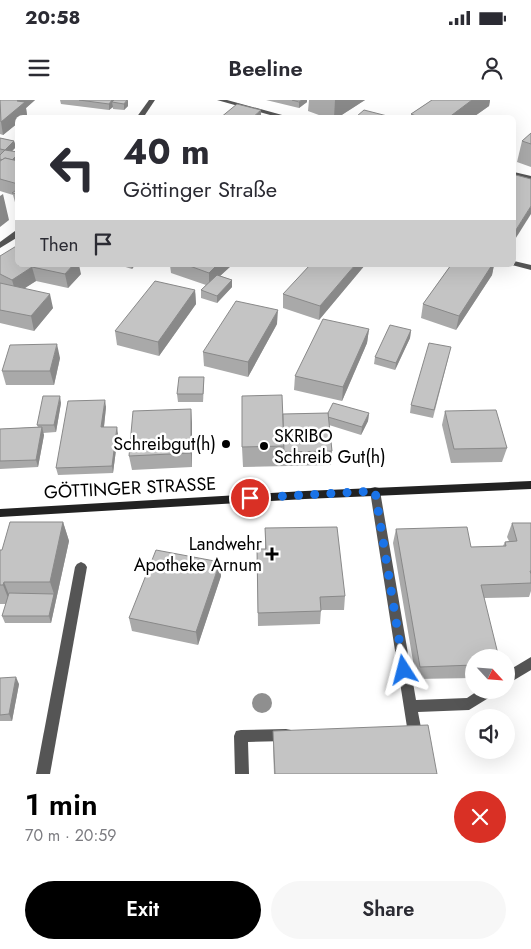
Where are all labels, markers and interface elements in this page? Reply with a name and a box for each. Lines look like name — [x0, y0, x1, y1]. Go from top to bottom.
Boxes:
text: 20:58 — [25, 4, 80, 31]
text: Beeline — [228, 52, 303, 84]
icon: menu — [25, 54, 53, 82]
icon: person — [478, 54, 506, 82]
text: 40 m — [123, 127, 210, 177]
icon: left — [40, 135, 105, 200]
text: Göttinger Straße — [123, 173, 277, 205]
icon: arrive — [89, 230, 117, 258]
text: Then — [40, 231, 79, 258]
place label: SKRIBO Schreib Gut(h) — [274, 423, 386, 470]
place label: Schreibgut(h) — [113, 431, 216, 457]
marker: Schreibgut(h) — [220, 438, 232, 450]
marker: SKRIBO Schreib Gut(h) — [258, 440, 270, 452]
street label: GÖTTINGER STRASSE — [43, 471, 217, 505]
pin — [229, 477, 271, 519]
icon: arrive — [236, 484, 264, 512]
place label: Landwehr Apotheke Arnum — [134, 531, 263, 578]
marker: Landwehr Apotheke Arnum — [266, 548, 278, 560]
position arrow — [377, 643, 429, 695]
north arrow — [465, 649, 515, 699]
map controls — [465, 649, 515, 759]
button: sound — [465, 709, 515, 759]
text: 1 min — [25, 783, 98, 826]
button: close — [454, 791, 506, 843]
text: 70 m · 20:59 — [25, 824, 116, 847]
button: Exit — [25, 881, 261, 939]
button: Share — [271, 881, 506, 939]

